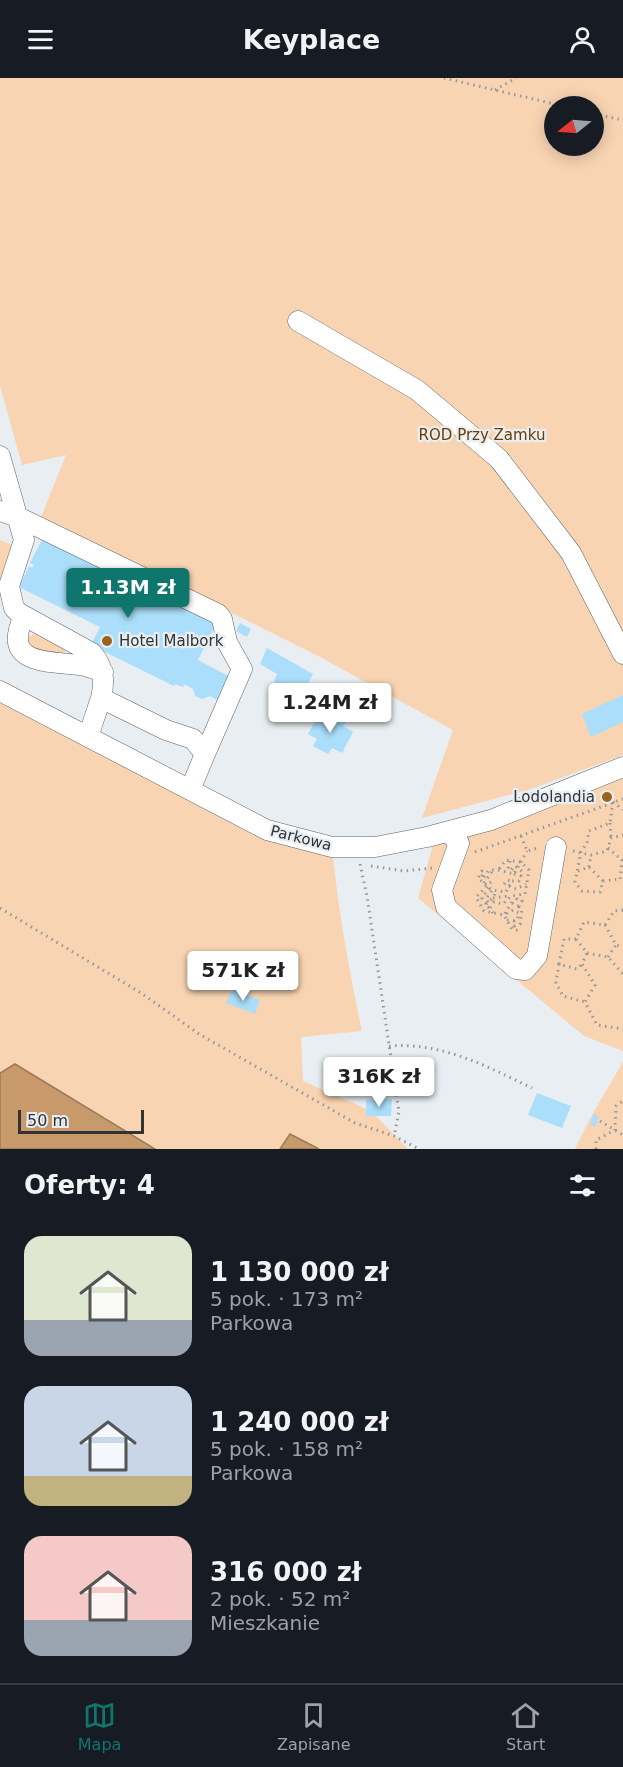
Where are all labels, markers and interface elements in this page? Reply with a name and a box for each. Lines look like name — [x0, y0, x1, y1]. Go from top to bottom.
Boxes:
icon: menu — [24, 23, 57, 56]
icon: person — [566, 23, 599, 56]
text: Keyplace — [243, 24, 380, 55]
north arrow — [544, 96, 604, 156]
map controls — [544, 96, 604, 156]
park label: ROD Przy Zamku — [419, 426, 545, 444]
pin: 1.13M zł — [66, 568, 190, 619]
text: 1.13M zł — [80, 575, 176, 599]
place label: Hotel Malbork — [119, 632, 224, 650]
marker: Hotel Malbork — [100, 634, 114, 648]
pin: 1.24M zł — [268, 683, 392, 734]
text: 1.24M zł — [282, 690, 378, 714]
place label: Lodolandia — [513, 788, 595, 806]
marker: Lodolandia — [600, 790, 614, 804]
street label: Parkowa — [268, 822, 334, 854]
pin: 571K zł — [188, 951, 298, 1002]
text: 571K zł — [201, 958, 285, 982]
pin: 316K zł — [324, 1057, 434, 1108]
text: 316K zł — [337, 1064, 421, 1088]
scale bar — [18, 1107, 144, 1134]
text: 50 m — [27, 1111, 68, 1130]
icon: filters — [566, 1169, 599, 1202]
text: Oferty: 4 — [24, 1170, 155, 1200]
text: 1 130 000 zł — [210, 1257, 389, 1287]
icon: home — [72, 1260, 144, 1332]
text: 5 pok. · 173 m² — [210, 1287, 363, 1311]
text: Parkowa — [210, 1311, 293, 1335]
text: 1 240 000 zł — [210, 1407, 389, 1437]
icon: home — [72, 1410, 144, 1482]
text: 5 pok. · 158 m² — [210, 1437, 363, 1461]
text: Parkowa — [210, 1461, 293, 1485]
text: 316 000 zł — [210, 1557, 361, 1587]
icon: home — [72, 1560, 144, 1632]
text: 2 pok. · 52 m² — [210, 1587, 350, 1611]
text: Mieszkanie — [210, 1611, 320, 1635]
tab: Mapa — [78, 1699, 121, 1754]
tab: Zapisane — [277, 1699, 350, 1754]
tab: Start — [506, 1699, 545, 1754]

